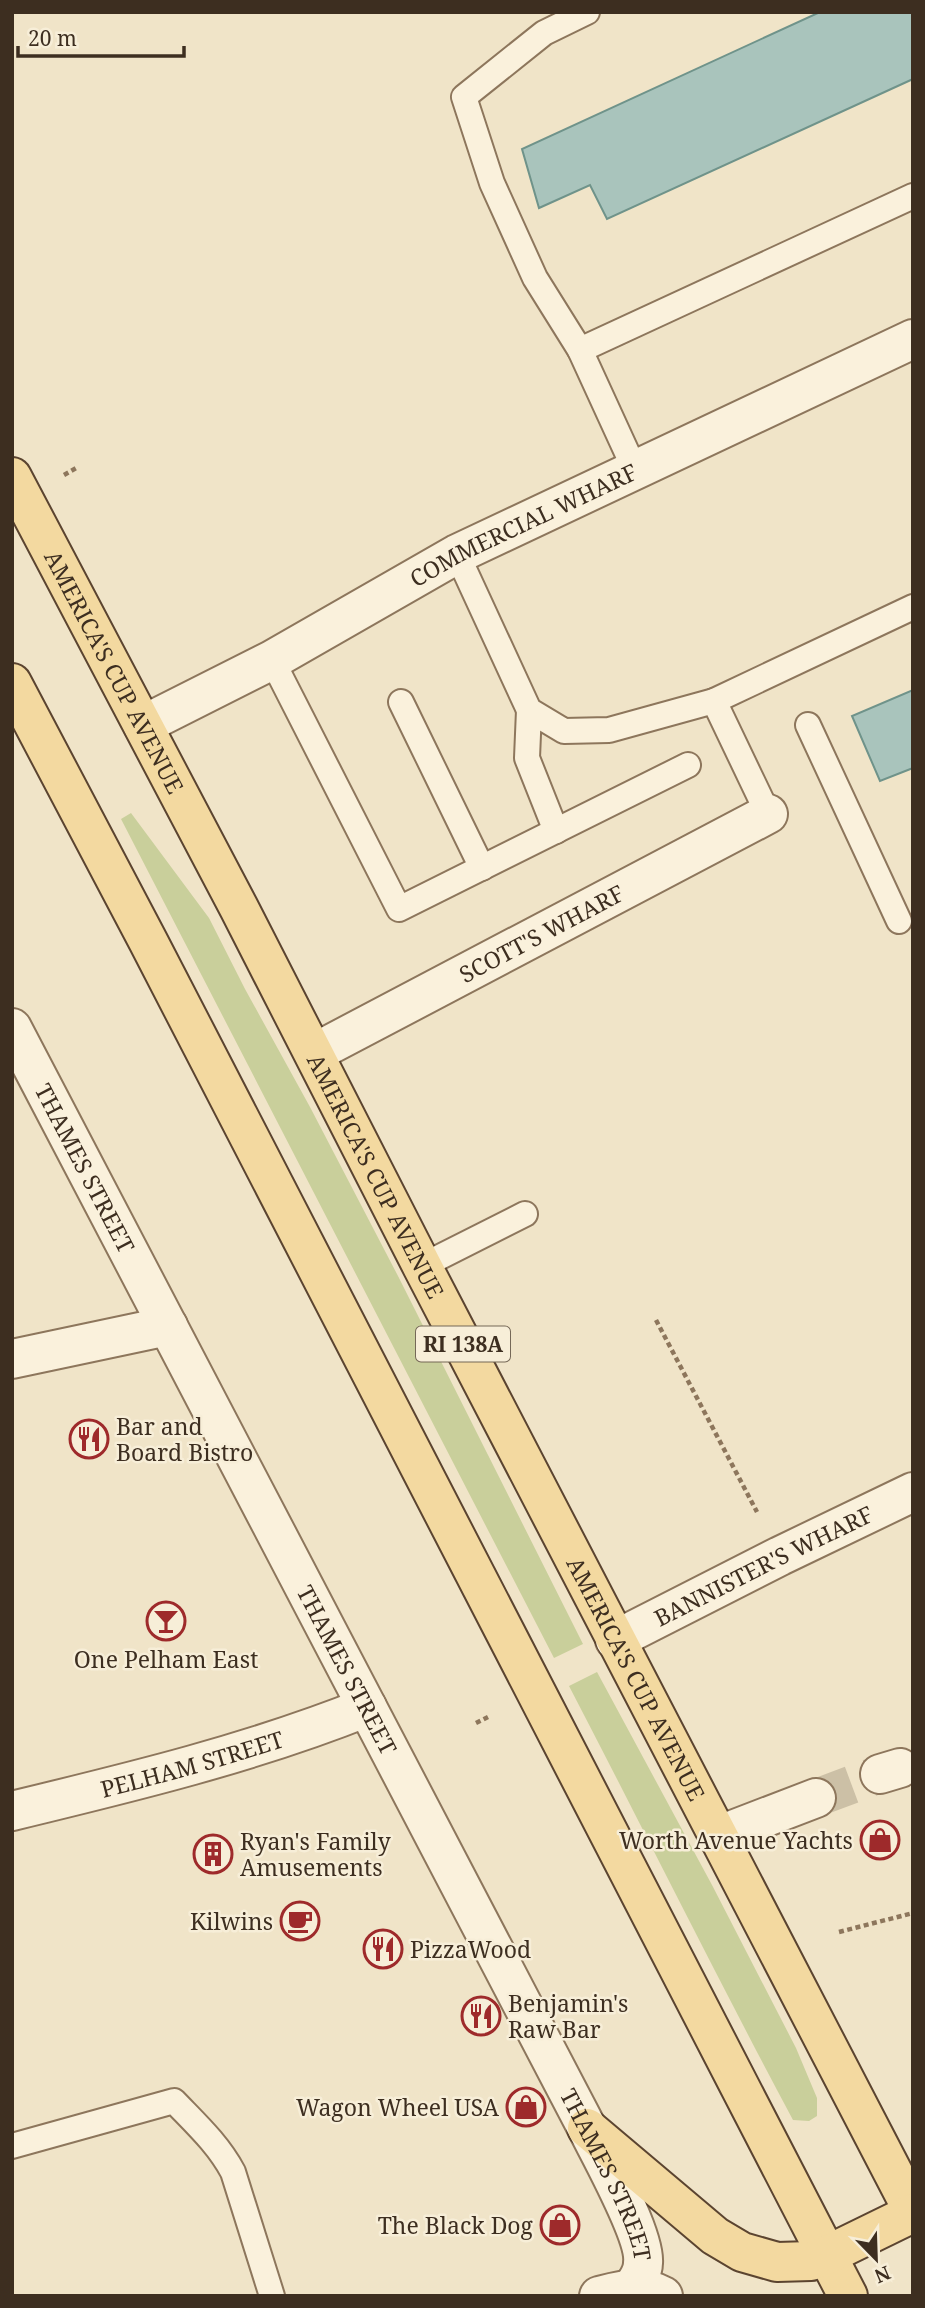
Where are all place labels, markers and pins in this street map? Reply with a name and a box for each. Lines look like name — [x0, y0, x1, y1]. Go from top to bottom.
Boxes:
place label: Bar and Board Bistro — [116, 1410, 253, 1468]
restaurant icon: Bar and Board Bistro — [68, 1418, 110, 1460]
bar icon: One Pelham East — [145, 1600, 187, 1642]
place label: One Pelham East — [74, 1643, 258, 1675]
shop icon: Worth Avenue Yachts — [859, 1819, 901, 1861]
place label: Worth Avenue Yachts — [619, 1824, 853, 1856]
place label: Ryan's Family Amusements — [240, 1825, 391, 1883]
building icon: Ryan's Family Amusements — [192, 1833, 234, 1875]
cafe icon: Kilwins — [279, 1900, 321, 1942]
place label: Kilwins — [190, 1905, 273, 1937]
restaurant icon: PizzaWood — [362, 1928, 404, 1970]
place label: PizzaWood — [410, 1933, 531, 1965]
place label: Benjamin's Raw Bar — [508, 1987, 628, 2045]
restaurant icon: Benjamin's Raw Bar — [460, 1995, 502, 2037]
shop icon: Wagon Wheel USA — [505, 2086, 547, 2128]
place label: Wagon Wheel USA — [296, 2091, 500, 2123]
shop icon: The Black Dog — [539, 2204, 581, 2246]
place label: The Black Dog — [378, 2209, 534, 2241]

